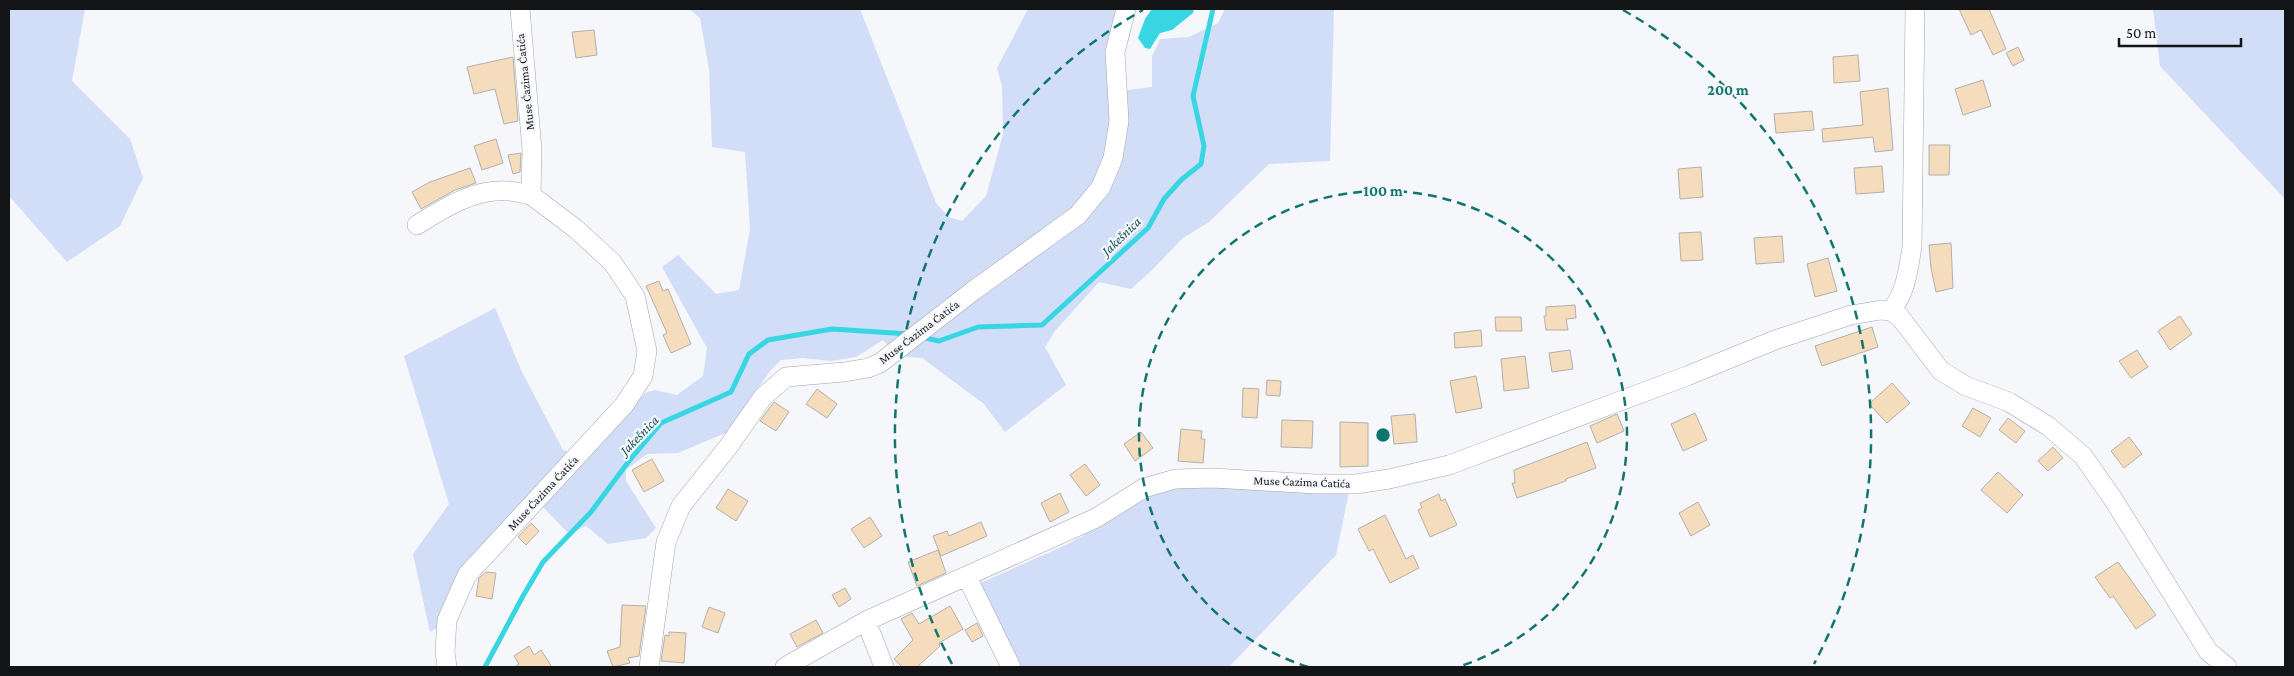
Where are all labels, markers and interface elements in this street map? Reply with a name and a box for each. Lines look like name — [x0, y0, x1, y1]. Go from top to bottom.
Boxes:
scale bar — [2119, 15, 2242, 47]
text: 50 m — [2126, 25, 2156, 41]
street label: Muse Ćazima Ćatića — [513, 33, 537, 131]
text: 200 m — [1707, 82, 1749, 98]
text: 100 m — [1363, 183, 1403, 199]
water label: Jakešnica — [1096, 213, 1144, 261]
street label: Muse Ćazima Ćatića — [876, 297, 962, 367]
water label: Jakešnica — [614, 412, 662, 460]
centre of rings — [1374, 426, 1392, 444]
street label: Muse Ćazima Ćatića — [505, 452, 582, 533]
street label: Muse Ćazima Ćatića — [1253, 473, 1351, 491]

